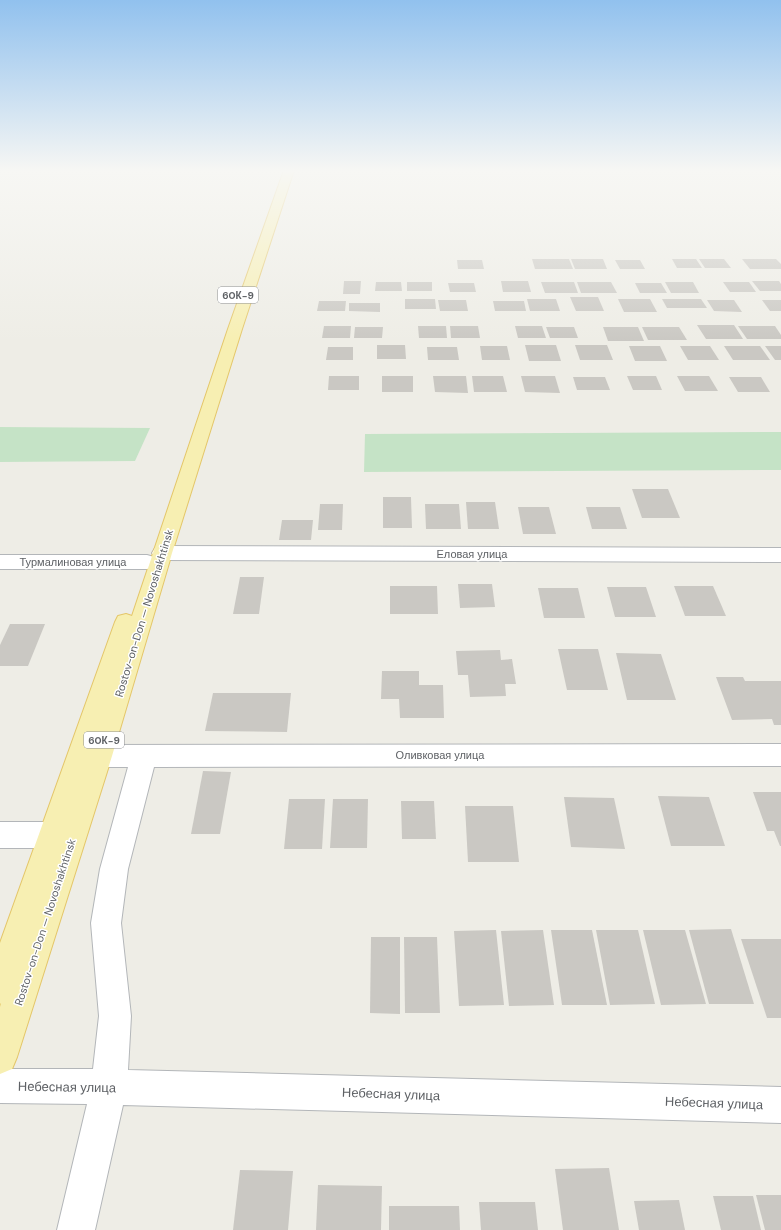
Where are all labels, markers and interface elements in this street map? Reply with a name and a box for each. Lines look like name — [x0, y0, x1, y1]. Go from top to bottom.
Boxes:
road number: 60К-9 — [218, 287, 258, 303]
street label: Rostov-on-Don — Novoshakhtinsk — [112, 527, 176, 699]
street label: Еловая улица — [437, 547, 508, 561]
street label: Турмалиновая улица — [20, 555, 127, 569]
road number: 60К-9 — [84, 732, 124, 748]
street label: Оливковая улица — [396, 748, 485, 762]
street label: Rostov-on-Don — Novoshakhtinsk — [11, 836, 79, 1007]
street label: Небесная улица — [18, 1078, 117, 1096]
street label: Небесная улица — [342, 1084, 441, 1104]
street label: Небесная улица — [665, 1093, 764, 1113]

